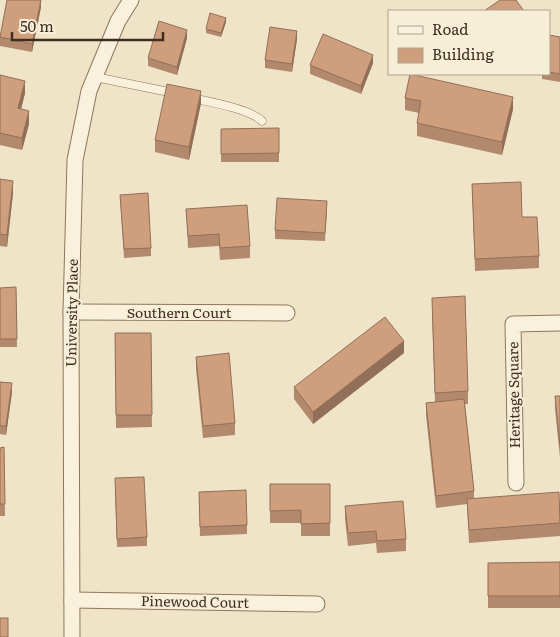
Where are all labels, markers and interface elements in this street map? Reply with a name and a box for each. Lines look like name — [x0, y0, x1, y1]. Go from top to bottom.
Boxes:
scale bar — [12, 10, 164, 42]
legend — [388, 10, 550, 75]
text: 50 m — [20, 14, 54, 37]
text: Road — [432, 17, 468, 40]
text: Building — [432, 42, 494, 65]
street label: University Place — [60, 259, 82, 367]
street label: Southern Court — [127, 302, 232, 322]
street label: Heritage Square — [502, 341, 524, 449]
street label: Pinewood Court — [141, 590, 250, 612]

